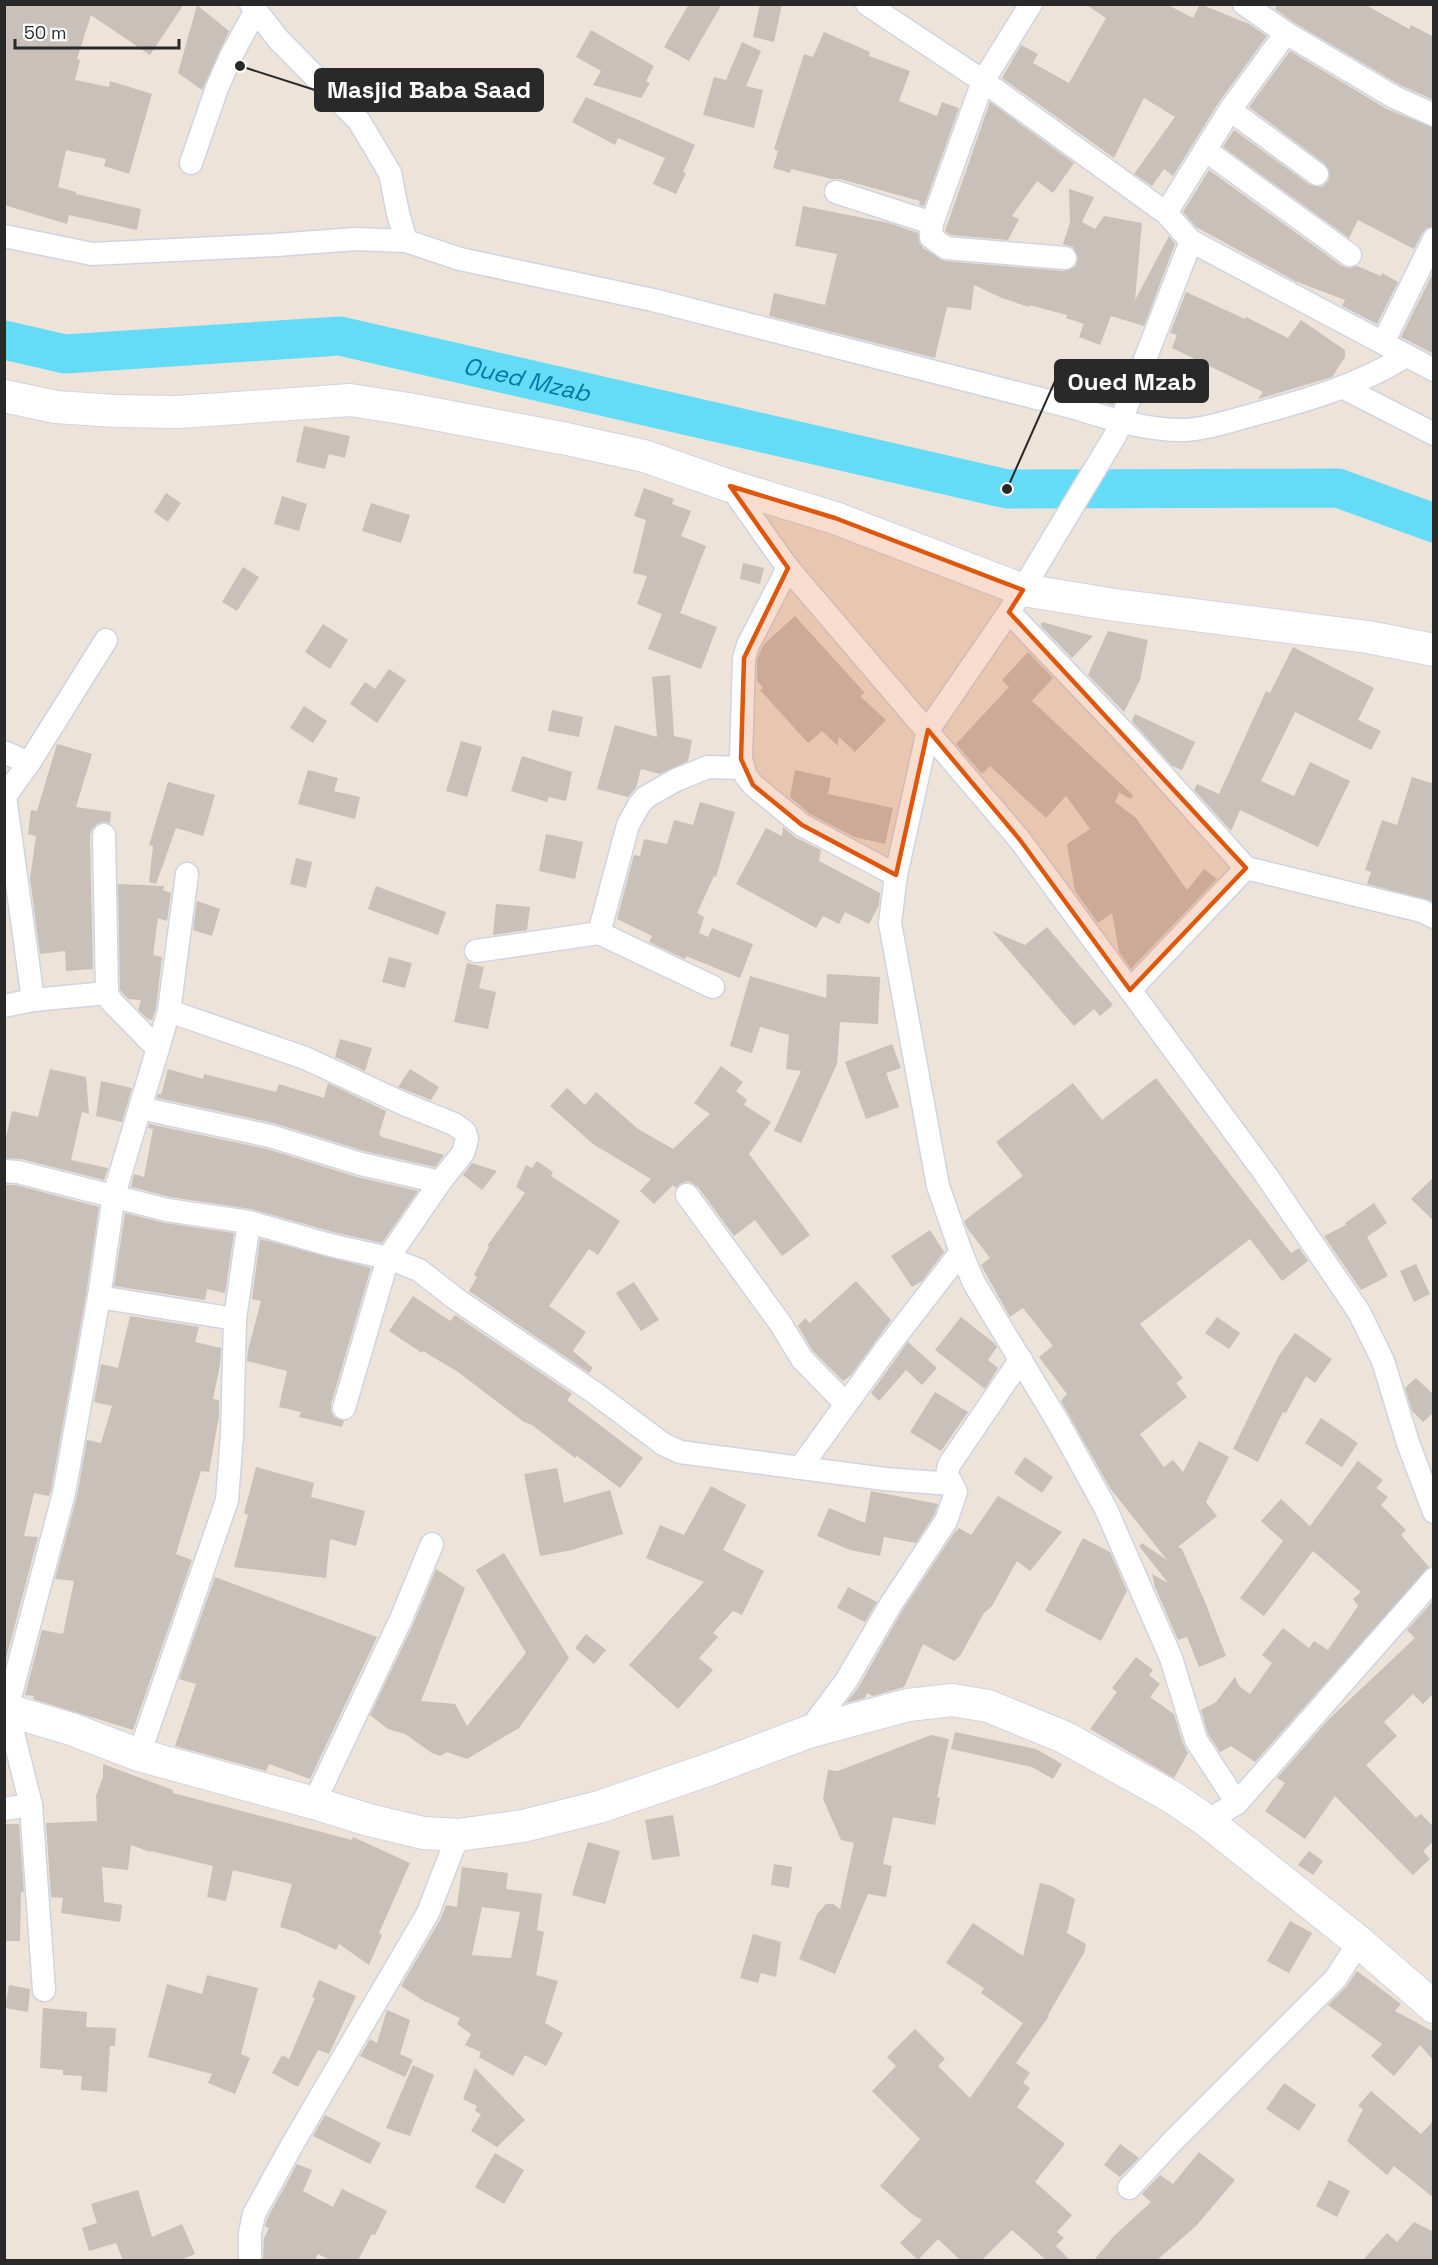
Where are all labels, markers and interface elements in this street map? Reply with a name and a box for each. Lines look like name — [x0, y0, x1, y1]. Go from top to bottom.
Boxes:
scale bar — [15, 12, 178, 50]
text: 50 m — [24, 21, 66, 44]
callout: Masjid Baba Saad — [315, 69, 543, 111]
text: Masjid Baba Saad — [327, 74, 531, 105]
water label: Oued Mzab — [461, 349, 595, 409]
callout: Oued Mzab — [1055, 360, 1208, 402]
text: Oued Mzab — [1067, 366, 1197, 397]

